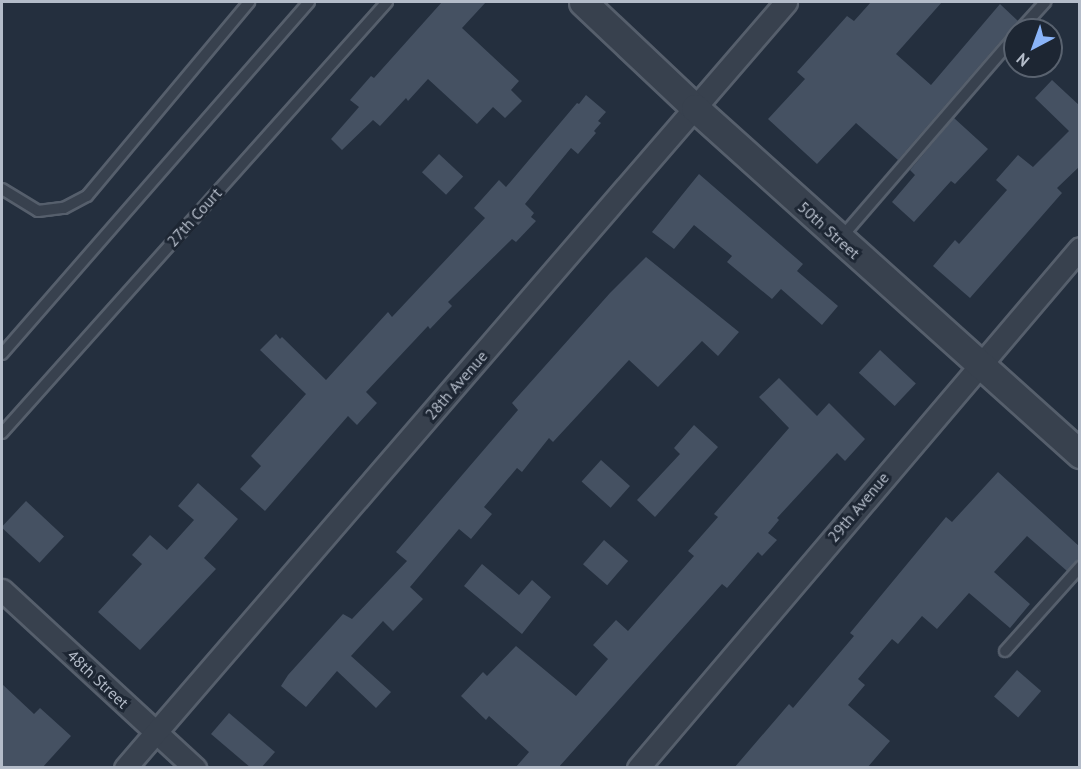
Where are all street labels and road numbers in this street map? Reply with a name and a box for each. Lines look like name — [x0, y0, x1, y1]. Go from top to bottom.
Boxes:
street label: 27th Court — [163, 184, 225, 250]
street label: 50th Street — [794, 197, 864, 263]
street label: 28th Avenue — [421, 346, 491, 424]
street label: 29th Avenue — [823, 468, 893, 546]
street label: 48th Street — [63, 646, 133, 712]

